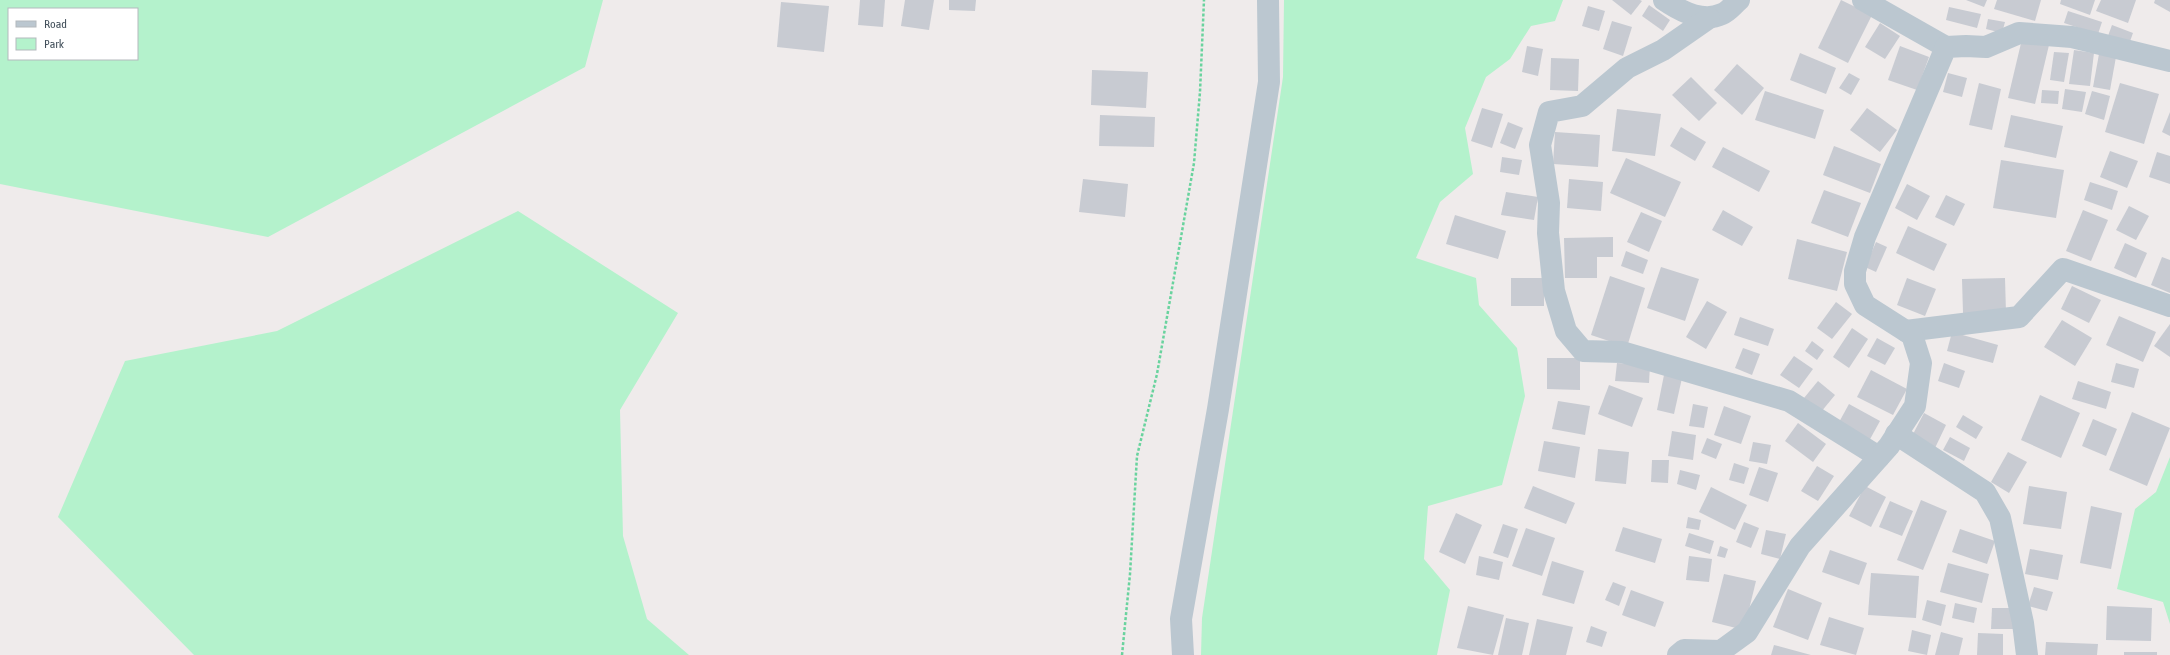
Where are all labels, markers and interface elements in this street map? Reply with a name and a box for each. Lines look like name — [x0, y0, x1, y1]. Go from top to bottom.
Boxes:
legend — [8, 8, 138, 60]
text: Road — [44, 17, 67, 31]
text: Park — [44, 37, 65, 51]

